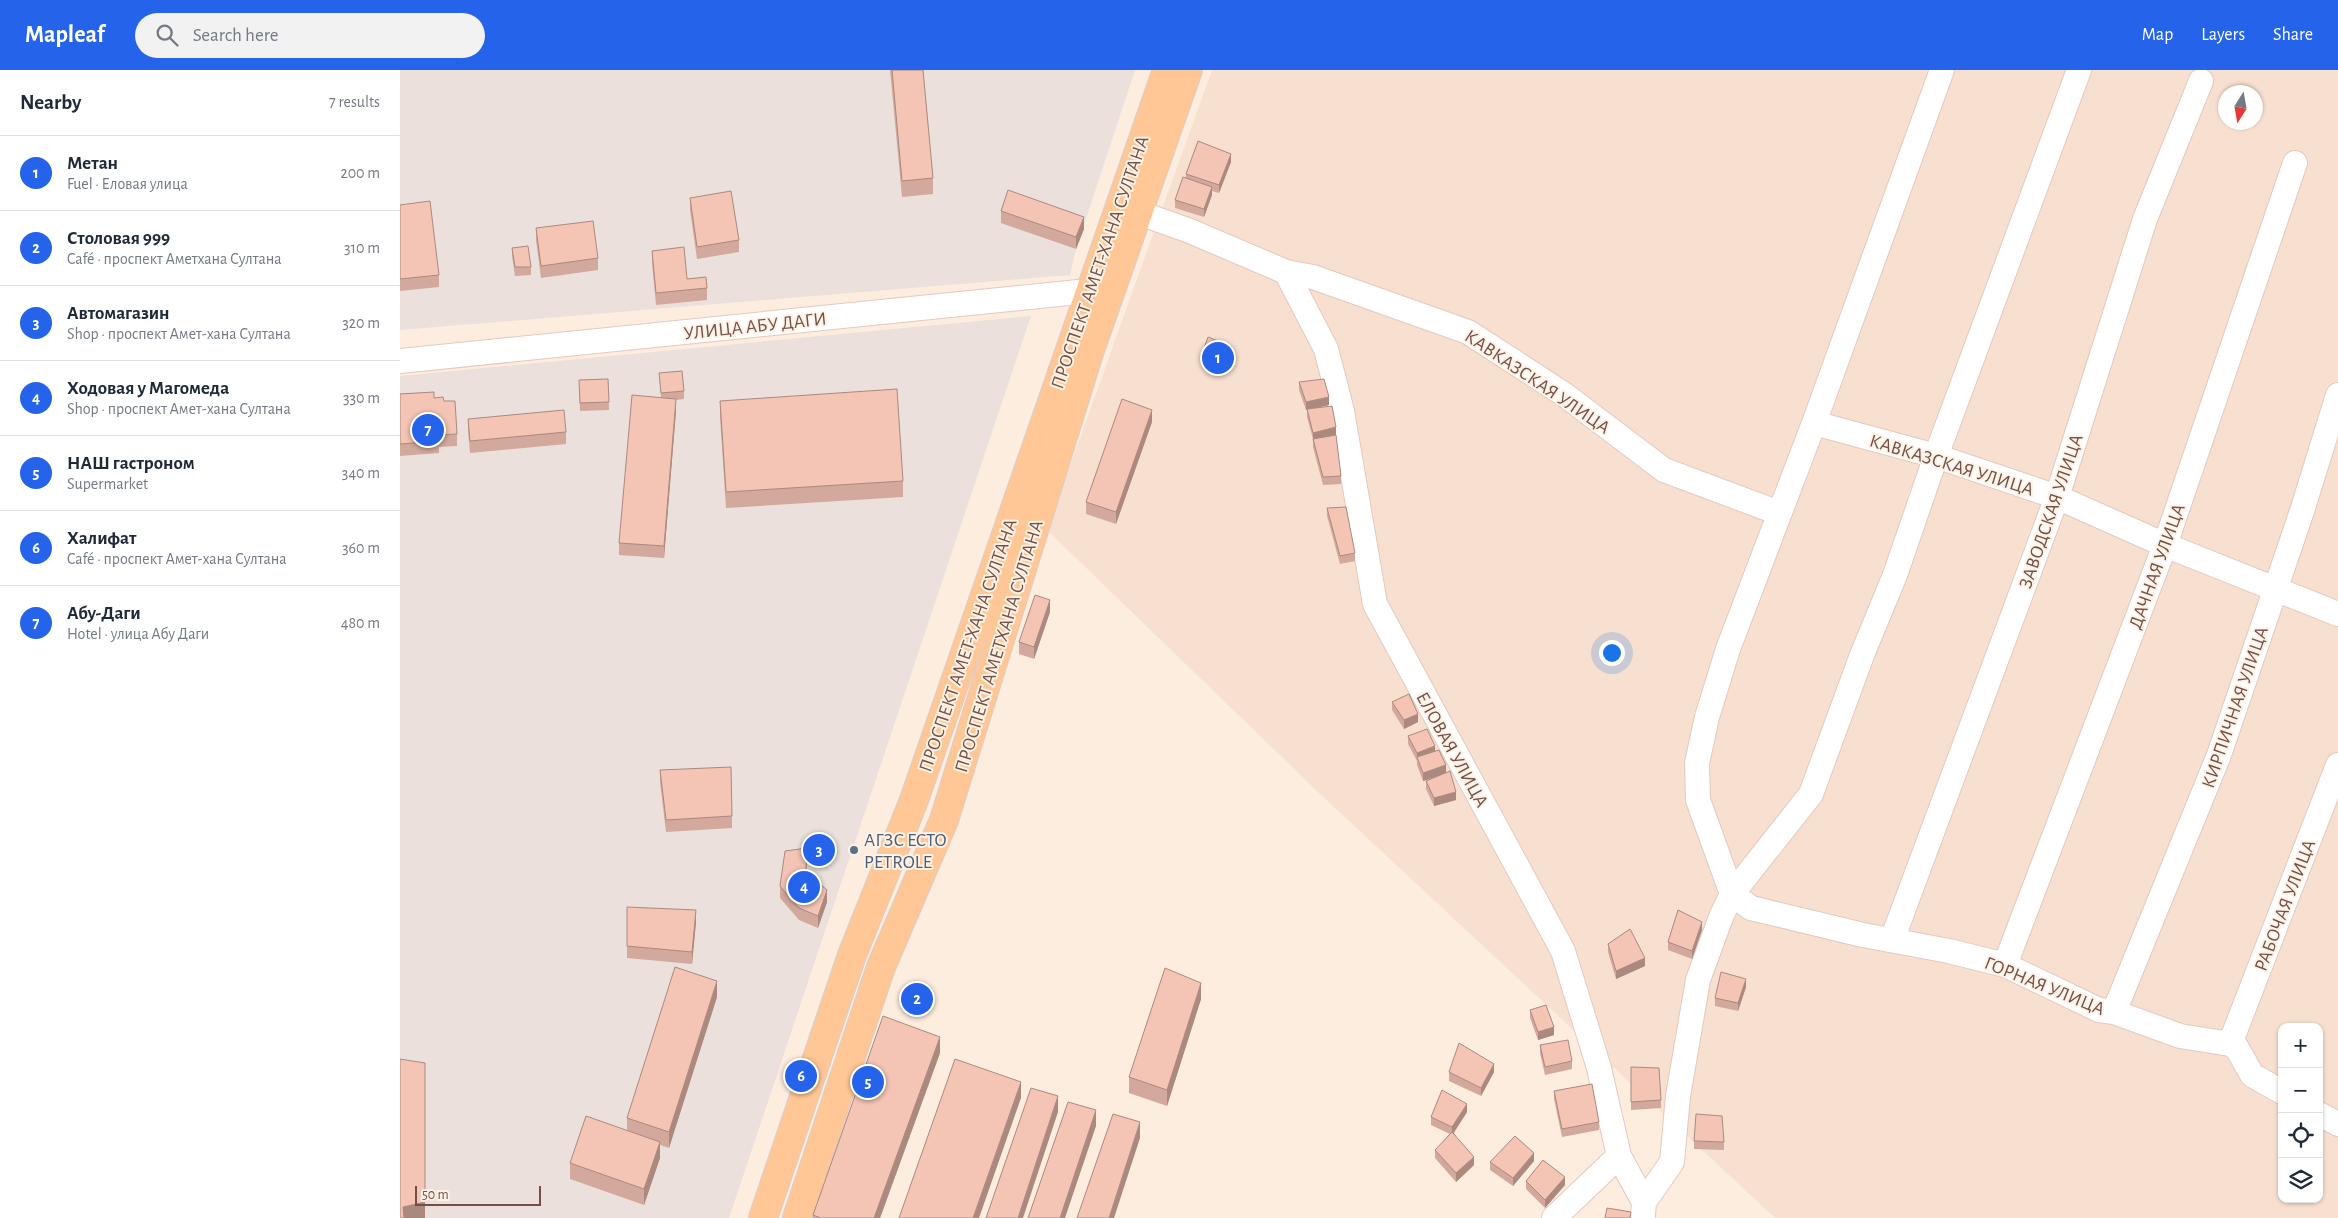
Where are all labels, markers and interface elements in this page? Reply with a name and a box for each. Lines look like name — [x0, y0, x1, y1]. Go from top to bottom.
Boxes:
search box — [135, 13, 485, 58]
icon: search — [153, 21, 181, 49]
text: Mapleaf — [25, 23, 105, 47]
text: Search here — [193, 26, 279, 45]
text: Map — [2142, 26, 2173, 44]
text: Layers — [2201, 26, 2245, 44]
text: Share — [2273, 26, 2313, 44]
north arrow — [2218, 85, 2263, 130]
text: Nearby — [20, 92, 81, 113]
text: 7 results — [329, 94, 380, 110]
street label: ПРОСПЕКТ АМЕТ-ХАНА СУЛТАНА — [1048, 133, 1153, 392]
text: Метан — [67, 154, 118, 173]
text: 1 — [33, 165, 39, 181]
text: 200 m — [340, 165, 380, 181]
text: Fuel · Еловая улица — [67, 176, 188, 192]
text: Столовая 999 — [67, 229, 170, 248]
text: 2 — [32, 240, 40, 256]
text: 310 m — [344, 240, 380, 256]
text: Café · проспект Аметхана Султана — [67, 251, 282, 267]
text: Автомагазин — [67, 304, 170, 323]
street label: УЛИЦА АБУ ДАГИ — [683, 310, 828, 343]
text: 3 — [33, 315, 39, 331]
text: 320 m — [342, 315, 380, 331]
text: Shop · проспект Амет-хана Султана — [67, 326, 291, 342]
street label: КАВКАЗСКАЯ УЛИЦА — [1461, 327, 1613, 438]
pin: 1 — [1202, 339, 1234, 377]
text: Ходовая у Магомеда — [67, 379, 229, 398]
text: 4 — [32, 390, 40, 406]
text: 330 m — [343, 390, 380, 406]
text: Shop · проспект Амет-хана Султана — [67, 401, 291, 417]
pin: 7 — [412, 411, 444, 449]
street label: КАВКАЗСКАЯ УЛИЦА — [1867, 431, 2036, 499]
street label: ЗАВОДСКАЯ УЛИЦА — [2016, 432, 2087, 591]
text: НАШ гастроном — [67, 454, 195, 473]
text: 5 — [33, 465, 39, 481]
text: 340 m — [342, 465, 380, 481]
text: Supermarket — [67, 476, 148, 492]
street label: ДАЧНАЯ УЛИЦА — [2126, 501, 2189, 632]
street label: ПРОСПЕКТ АМЕТ-ХАНА СУЛТАНА — [916, 516, 1021, 775]
street label: ПРОСПЕКТ АМЕТХАНА СУЛТАНА — [952, 518, 1047, 775]
text: Халифат — [67, 529, 136, 548]
text: 6 — [32, 540, 40, 556]
text: 360 m — [342, 540, 380, 556]
text: Café · проспект Амет-хана Султана — [67, 551, 287, 567]
text: Абу-Даги — [67, 604, 141, 623]
text: 7 — [33, 615, 39, 631]
text: 480 m — [341, 615, 380, 631]
street label: КИРПИЧНАЯ УЛИЦА — [2199, 624, 2272, 791]
text: Hotel · улица Абу Даги — [67, 626, 209, 642]
your location — [1599, 640, 1625, 666]
street label: ЕЛОВАЯ УЛИЦА — [1412, 689, 1491, 811]
pin: 3 — [803, 831, 835, 869]
place label: АГЗС ECTO PETROLE — [864, 831, 947, 872]
street label: РАБОЧАЯ УЛИЦА — [2252, 837, 2319, 974]
marker: АГЗС ECTO PETROLE — [848, 844, 860, 856]
pin: 4 — [788, 868, 820, 906]
street label: ГОРНАЯ УЛИЦА — [1982, 954, 2107, 1019]
pin: 2 — [901, 980, 933, 1018]
map controls — [2278, 1023, 2323, 1203]
button: + — [2278, 1023, 2323, 1068]
pin: 6 — [785, 1057, 817, 1095]
pin: 5 — [852, 1063, 884, 1101]
button: − — [2278, 1068, 2323, 1113]
button: locate — [2278, 1113, 2323, 1158]
button: layers — [2278, 1158, 2323, 1203]
scale bar — [415, 1183, 541, 1206]
text: 50 m — [422, 1188, 449, 1202]

